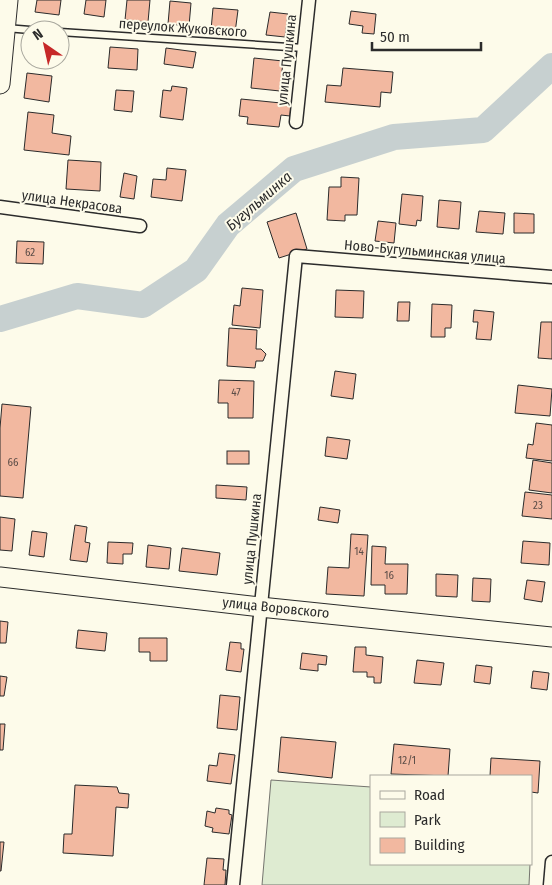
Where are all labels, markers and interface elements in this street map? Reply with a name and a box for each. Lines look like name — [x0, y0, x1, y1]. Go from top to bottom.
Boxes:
street label: улица Пушкина — [274, 13, 300, 106]
street label: переулок Жуковского — [118, 15, 248, 41]
north arrow — [20, 20, 70, 70]
scale bar — [372, 20, 481, 52]
text: N — [30, 25, 46, 44]
text: 50 m — [380, 28, 410, 46]
water label: Бугульминка — [222, 167, 296, 234]
street label: улица Некрасова — [21, 187, 124, 217]
street label: Ново-Бугульминская улица — [344, 236, 507, 268]
house number: 62 — [25, 246, 35, 259]
house number: 47 — [231, 386, 241, 399]
house number: 66 — [8, 456, 19, 469]
street label: улица Пушкина — [239, 492, 265, 585]
house number: 23 — [533, 499, 543, 512]
house number: 14 — [354, 545, 364, 558]
house number: 16 — [384, 569, 394, 582]
street label: улица Воровского — [222, 594, 330, 622]
house number: 12/1 — [398, 754, 416, 767]
legend — [370, 775, 532, 865]
text: Road — [414, 786, 445, 804]
text: Park — [414, 811, 441, 829]
text: Building — [414, 836, 465, 854]

